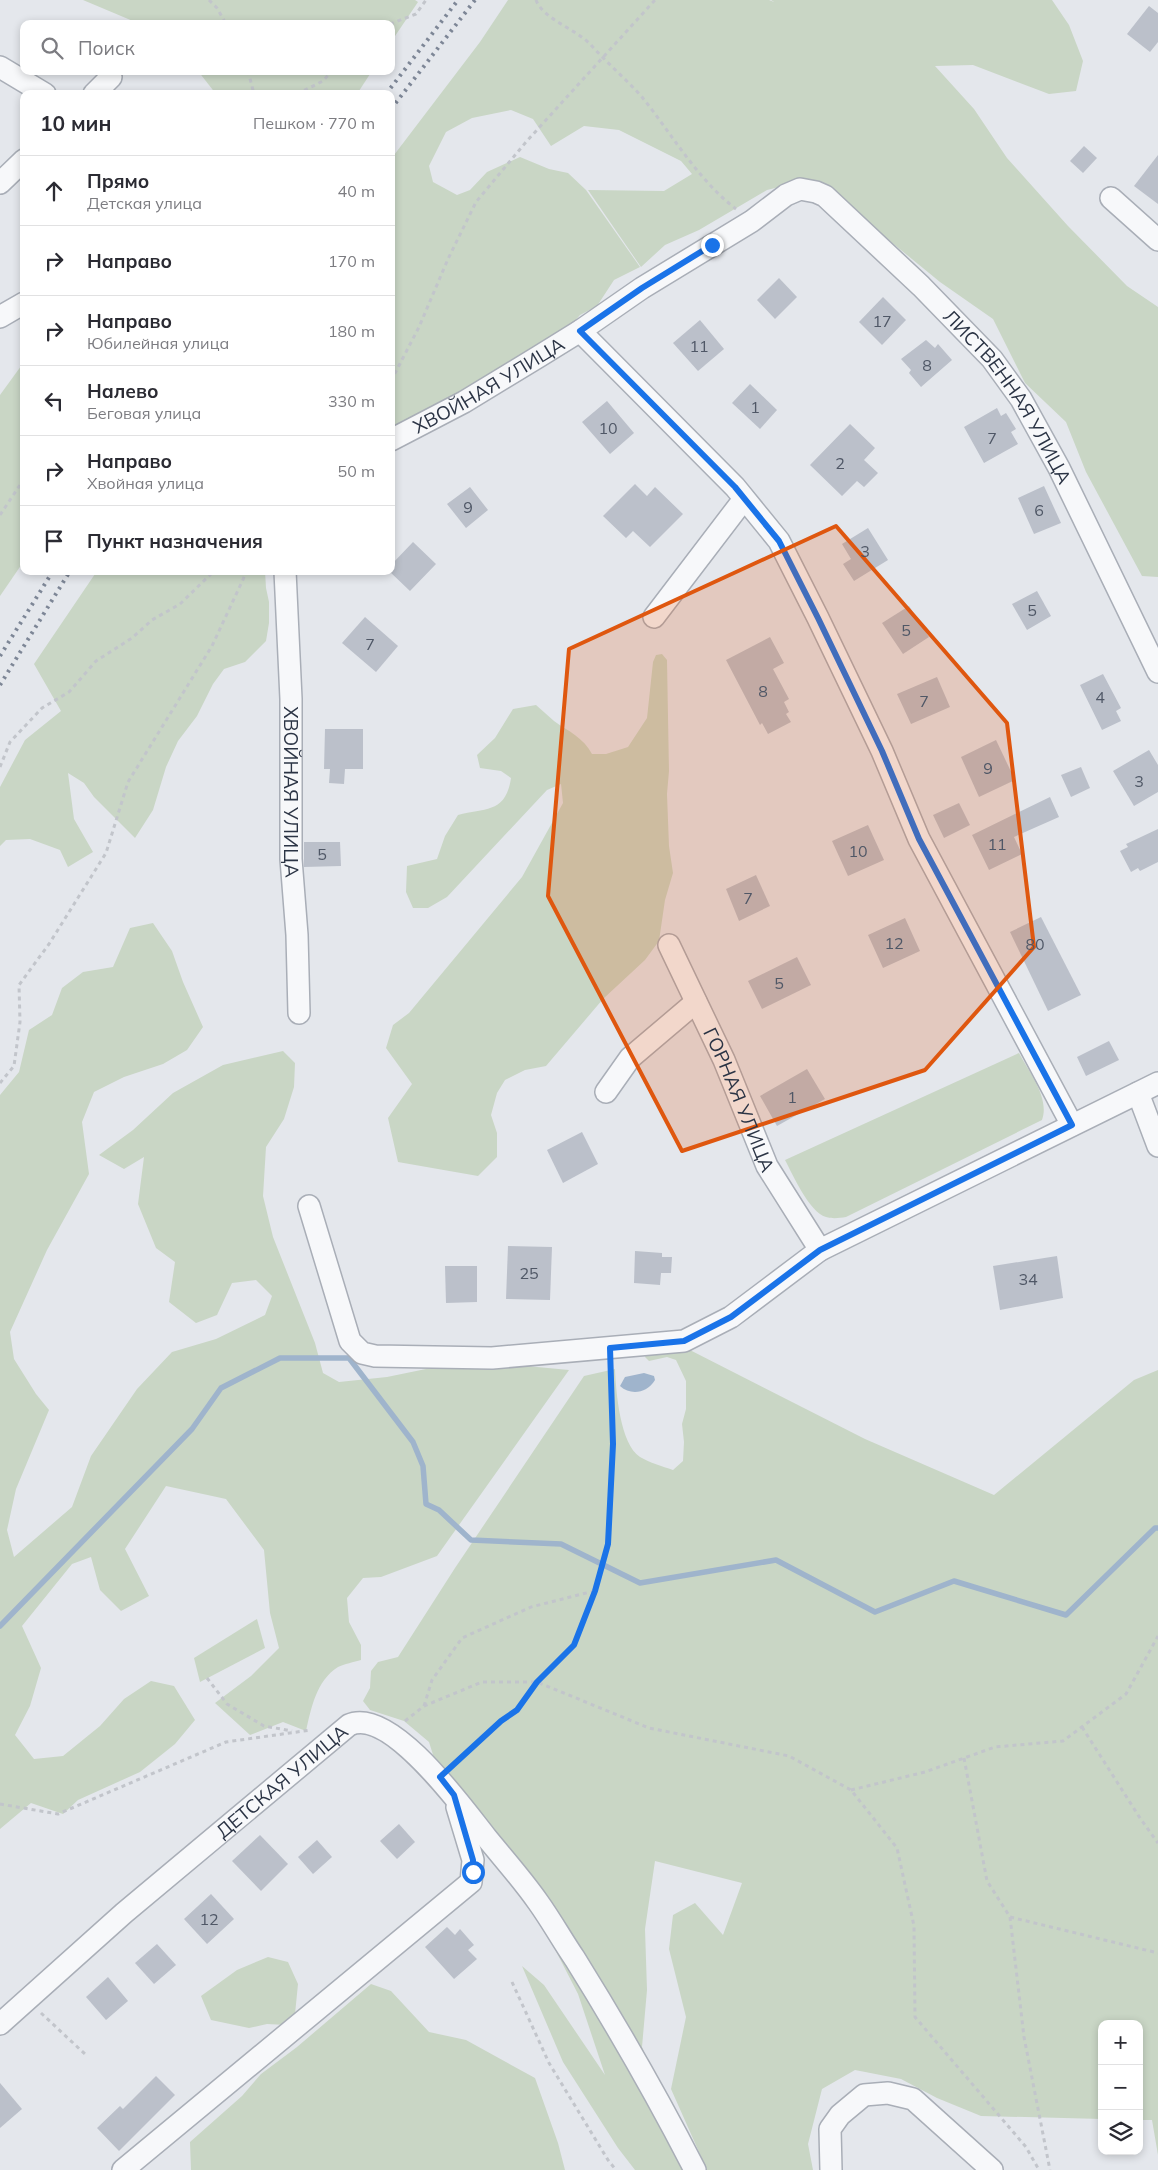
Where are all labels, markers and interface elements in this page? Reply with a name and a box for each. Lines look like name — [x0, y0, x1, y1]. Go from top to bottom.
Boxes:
search box — [20, 20, 395, 75]
icon: search — [38, 34, 66, 62]
text: Поиск — [78, 36, 135, 60]
text: 10 мин — [40, 110, 112, 136]
text: Пешком · 770 m — [253, 113, 375, 133]
text: Прямо — [87, 169, 149, 193]
icon: ahead — [40, 177, 68, 205]
text: 40 m — [338, 181, 375, 201]
text: Детская улица — [87, 193, 202, 213]
route end — [701, 234, 724, 257]
icon: right — [40, 247, 68, 275]
text: Направо — [87, 249, 172, 273]
text: 170 m — [328, 251, 375, 271]
street label: ЛИСТВЕННАЯ УЛИЦА — [938, 304, 1077, 488]
text: Направо — [87, 309, 172, 333]
house number: 17 — [872, 311, 892, 331]
icon: right — [40, 317, 68, 345]
text: 180 m — [328, 321, 375, 341]
street label: ХВОЙНАЯ УЛИЦА — [409, 332, 569, 438]
text: Юбилейная улица — [87, 333, 229, 353]
house number: 11 — [689, 336, 709, 356]
house number: 8 — [922, 355, 932, 375]
text: Налево — [87, 379, 159, 403]
icon: left — [40, 387, 68, 415]
text: 330 m — [328, 391, 375, 411]
house number: 1 — [750, 397, 760, 417]
text: Беговая улица — [87, 403, 201, 423]
house number: 10 — [598, 418, 618, 438]
house number: 7 — [987, 428, 997, 448]
text: Направо — [87, 449, 172, 473]
house number: 2 — [835, 453, 845, 473]
icon: right — [40, 457, 68, 485]
text: 50 m — [338, 461, 375, 481]
text: Хвойная улица — [87, 473, 204, 493]
house number: 9 — [463, 497, 473, 517]
house number: 6 — [1034, 500, 1044, 520]
icon: arrive — [40, 527, 68, 555]
text: Пункт назначения — [87, 529, 263, 553]
house number: 3 — [860, 541, 870, 561]
house number: 5 — [1027, 600, 1037, 620]
house number: 5 — [901, 620, 911, 640]
house number: 7 — [365, 634, 375, 654]
house number: 8 — [758, 681, 768, 701]
house number: 4 — [1095, 687, 1105, 707]
house number: 7 — [919, 691, 929, 711]
street label: ХВОЙНАЯ УЛИЦА — [279, 706, 304, 878]
house number: 9 — [983, 758, 993, 778]
house number: 3 — [1134, 771, 1144, 791]
house number: 11 — [987, 834, 1007, 854]
house number: 10 — [848, 841, 868, 861]
house number: 5 — [317, 844, 327, 864]
house number: 7 — [743, 888, 753, 908]
house number: 12 — [884, 933, 904, 953]
house number: 80 — [1025, 934, 1045, 954]
house number: 5 — [774, 973, 784, 993]
street label: ГОРНАЯ УЛИЦА — [698, 1023, 780, 1176]
house number: 1 — [787, 1087, 797, 1107]
house number: 25 — [519, 1263, 539, 1283]
house number: 34 — [1018, 1269, 1038, 1289]
street label: ДЕТСКАЯ УЛИЦА — [211, 1719, 353, 1843]
route start — [462, 1861, 485, 1884]
house number: 12 — [199, 1909, 219, 1929]
map controls — [1098, 2020, 1143, 2155]
button: + — [1098, 2020, 1143, 2065]
button: − — [1098, 2065, 1143, 2110]
button: layers — [1098, 2110, 1143, 2155]

